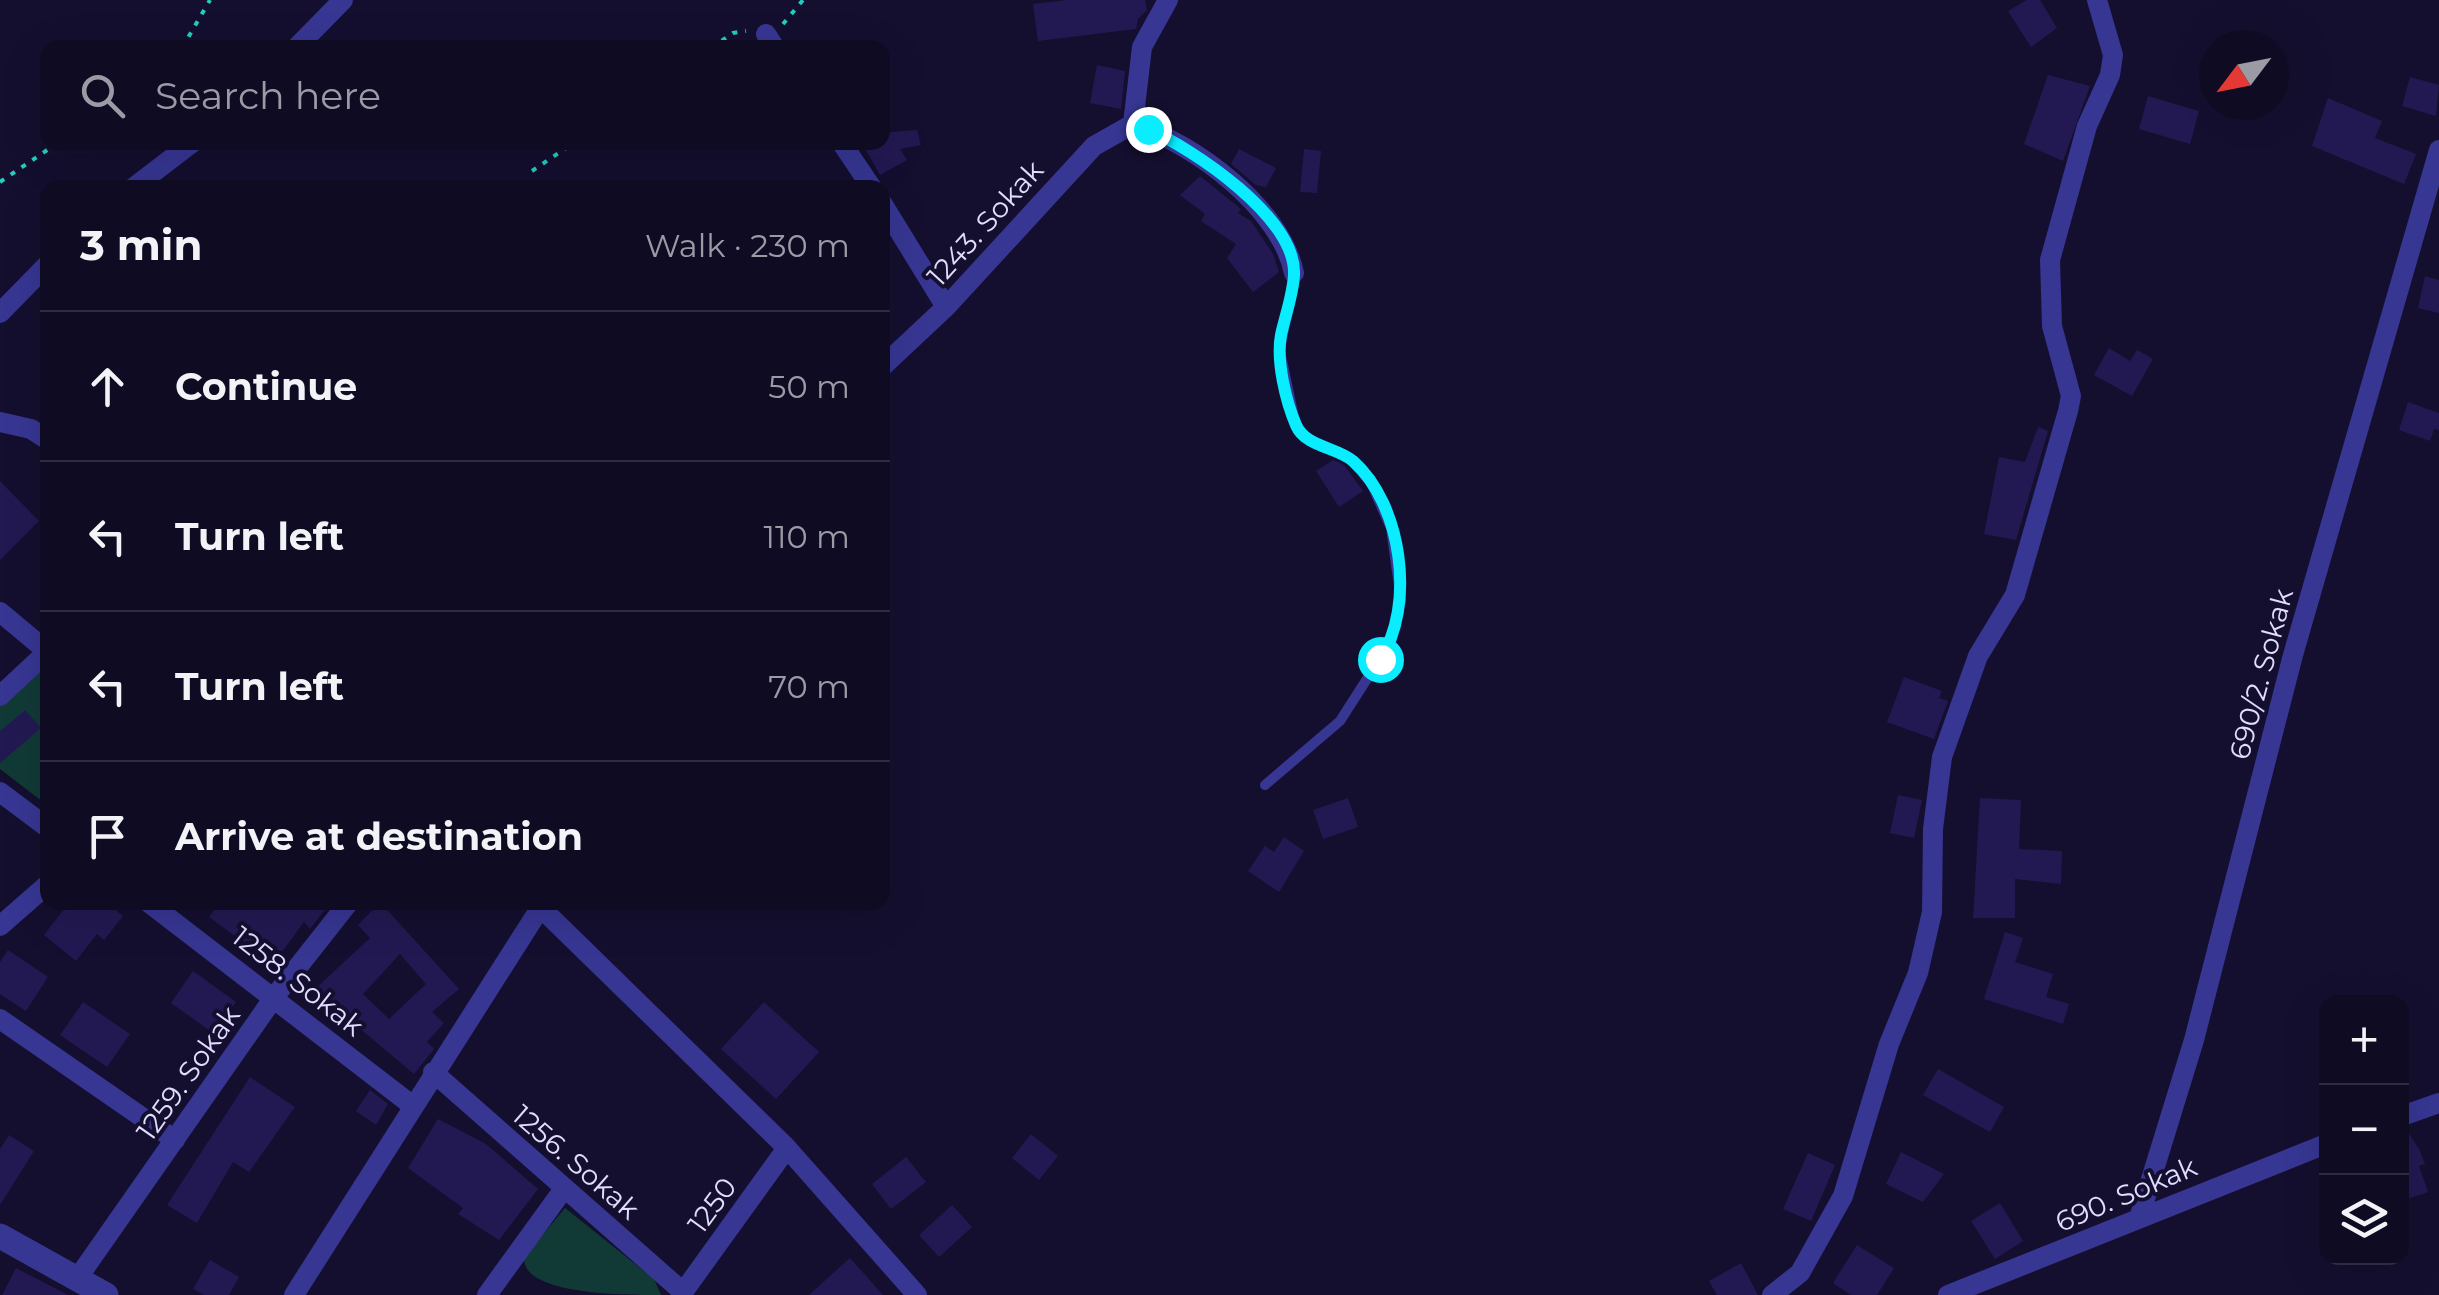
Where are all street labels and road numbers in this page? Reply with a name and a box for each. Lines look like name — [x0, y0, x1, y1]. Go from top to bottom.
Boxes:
street label: 1243. Sokak — [920, 153, 1050, 293]
street label: 690/2. Sokak — [2222, 585, 2300, 763]
street label: 1258. Sokak — [225, 919, 371, 1043]
street label: 1259. Sokak — [129, 999, 247, 1147]
street label: 1256. Sokak — [506, 1098, 647, 1226]
street label: 690. Sokak — [2050, 1149, 2202, 1239]
street label: 1250 — [680, 1171, 744, 1239]

